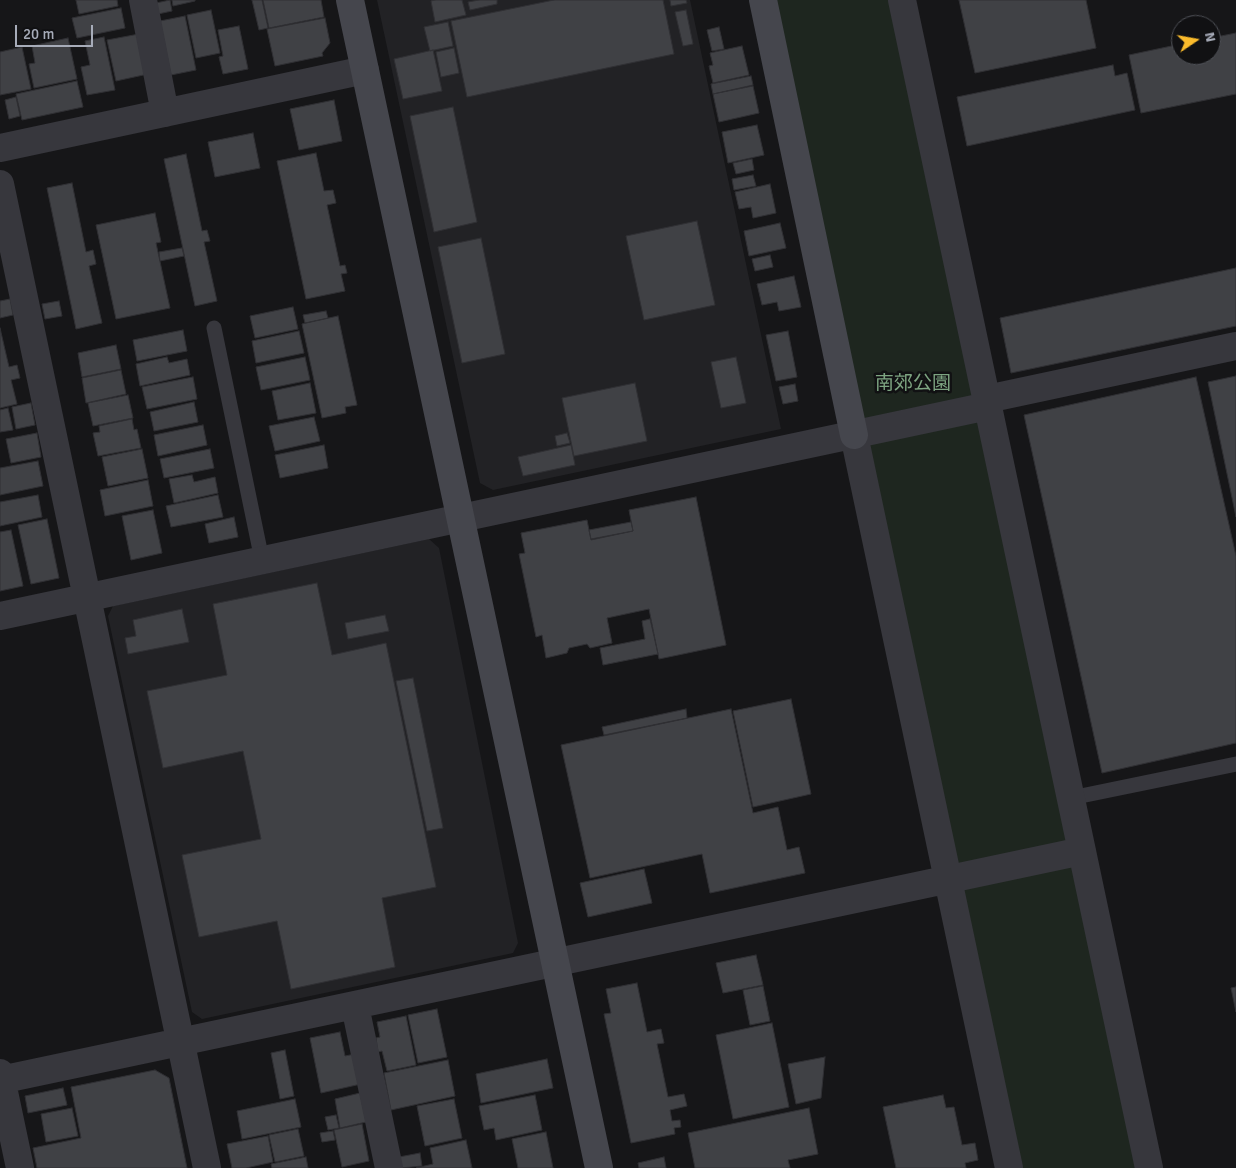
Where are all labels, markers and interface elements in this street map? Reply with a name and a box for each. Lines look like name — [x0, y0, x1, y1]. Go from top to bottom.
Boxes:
scale bar — [18, 15, 95, 47]
north arrow — [1171, 15, 1221, 65]
text: 20 m — [23, 25, 54, 43]
text: N — [1201, 30, 1220, 44]
park label: 南郊公園 — [875, 373, 951, 395]

